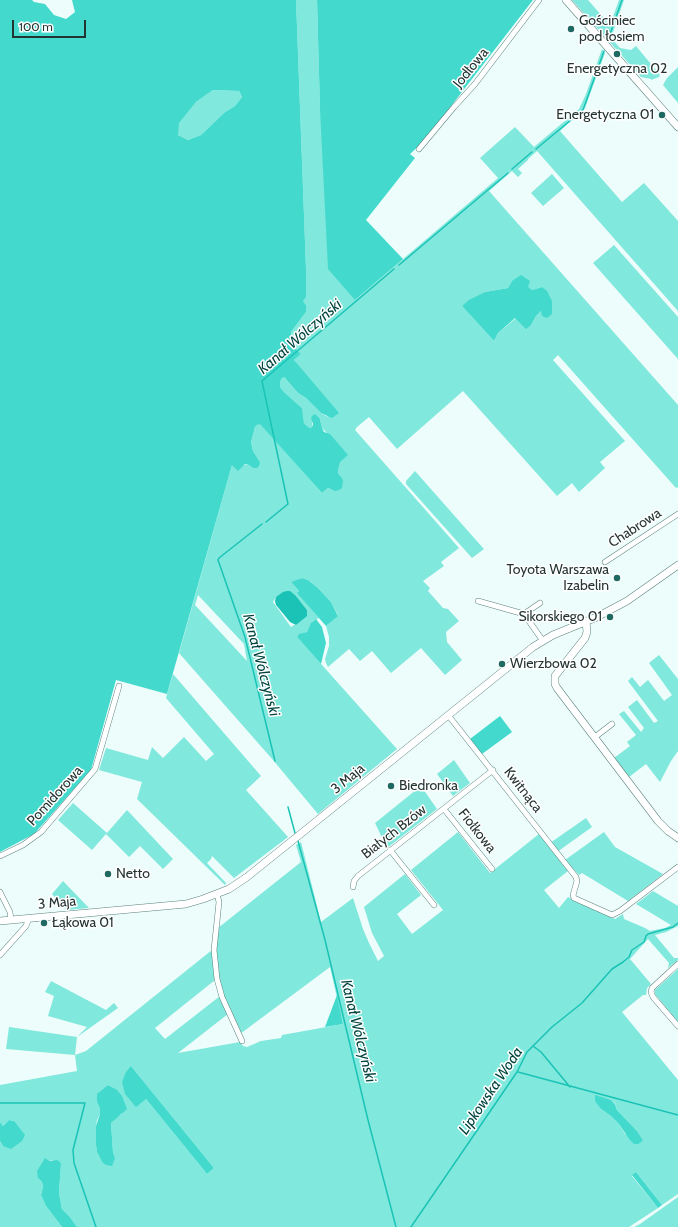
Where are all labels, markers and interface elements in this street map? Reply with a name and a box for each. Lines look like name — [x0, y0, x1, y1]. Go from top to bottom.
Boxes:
scale bar — [14, 12, 88, 38]
place label: Gościniec pod łosiem — [579, 13, 645, 46]
text: 100 m — [19, 19, 53, 34]
marker: Gościniec pod łosiem — [566, 24, 576, 34]
street label: Jodłowa — [450, 45, 492, 91]
marker: Energetyczna 02 — [612, 49, 622, 59]
place label: Energetyczna 02 — [567, 61, 667, 77]
place label: Energetyczna 01 — [556, 107, 654, 123]
marker: Energetyczna 01 — [657, 110, 667, 120]
water label: Kanał Wólczyński — [254, 296, 346, 378]
street label: Chabrowa — [606, 505, 664, 551]
place label: Toyota Warszawa Izabelin — [506, 562, 609, 594]
marker: Toyota Warszawa Izabelin — [612, 573, 622, 583]
place label: Sikorskiego 01 — [518, 609, 602, 625]
water label: Kanał Wólczyński — [239, 612, 283, 718]
marker: Sikorskiego 01 — [605, 612, 615, 622]
place label: Wierzbowa 02 — [510, 656, 597, 672]
marker: Wierzbowa 02 — [497, 659, 507, 669]
street label: 3 Maja — [328, 760, 368, 798]
street label: Pomidorowa — [24, 763, 86, 829]
street label: Kwitnąca — [500, 764, 546, 816]
place label: Biedronka — [399, 778, 458, 794]
marker: Biedronka — [386, 781, 396, 791]
street label: Białych Bzów — [358, 801, 430, 863]
street label: Fiołkowa — [454, 805, 500, 857]
place label: Netto — [116, 866, 150, 882]
marker: Netto — [103, 869, 113, 879]
street label: 3 Maja — [37, 893, 77, 913]
place label: Łąkowa 01 — [52, 915, 114, 931]
marker: Łąkowa 01 — [39, 918, 49, 928]
water label: Kanał Wólczyński — [337, 978, 379, 1084]
water label: Lipkowska Woda — [455, 1044, 527, 1138]

